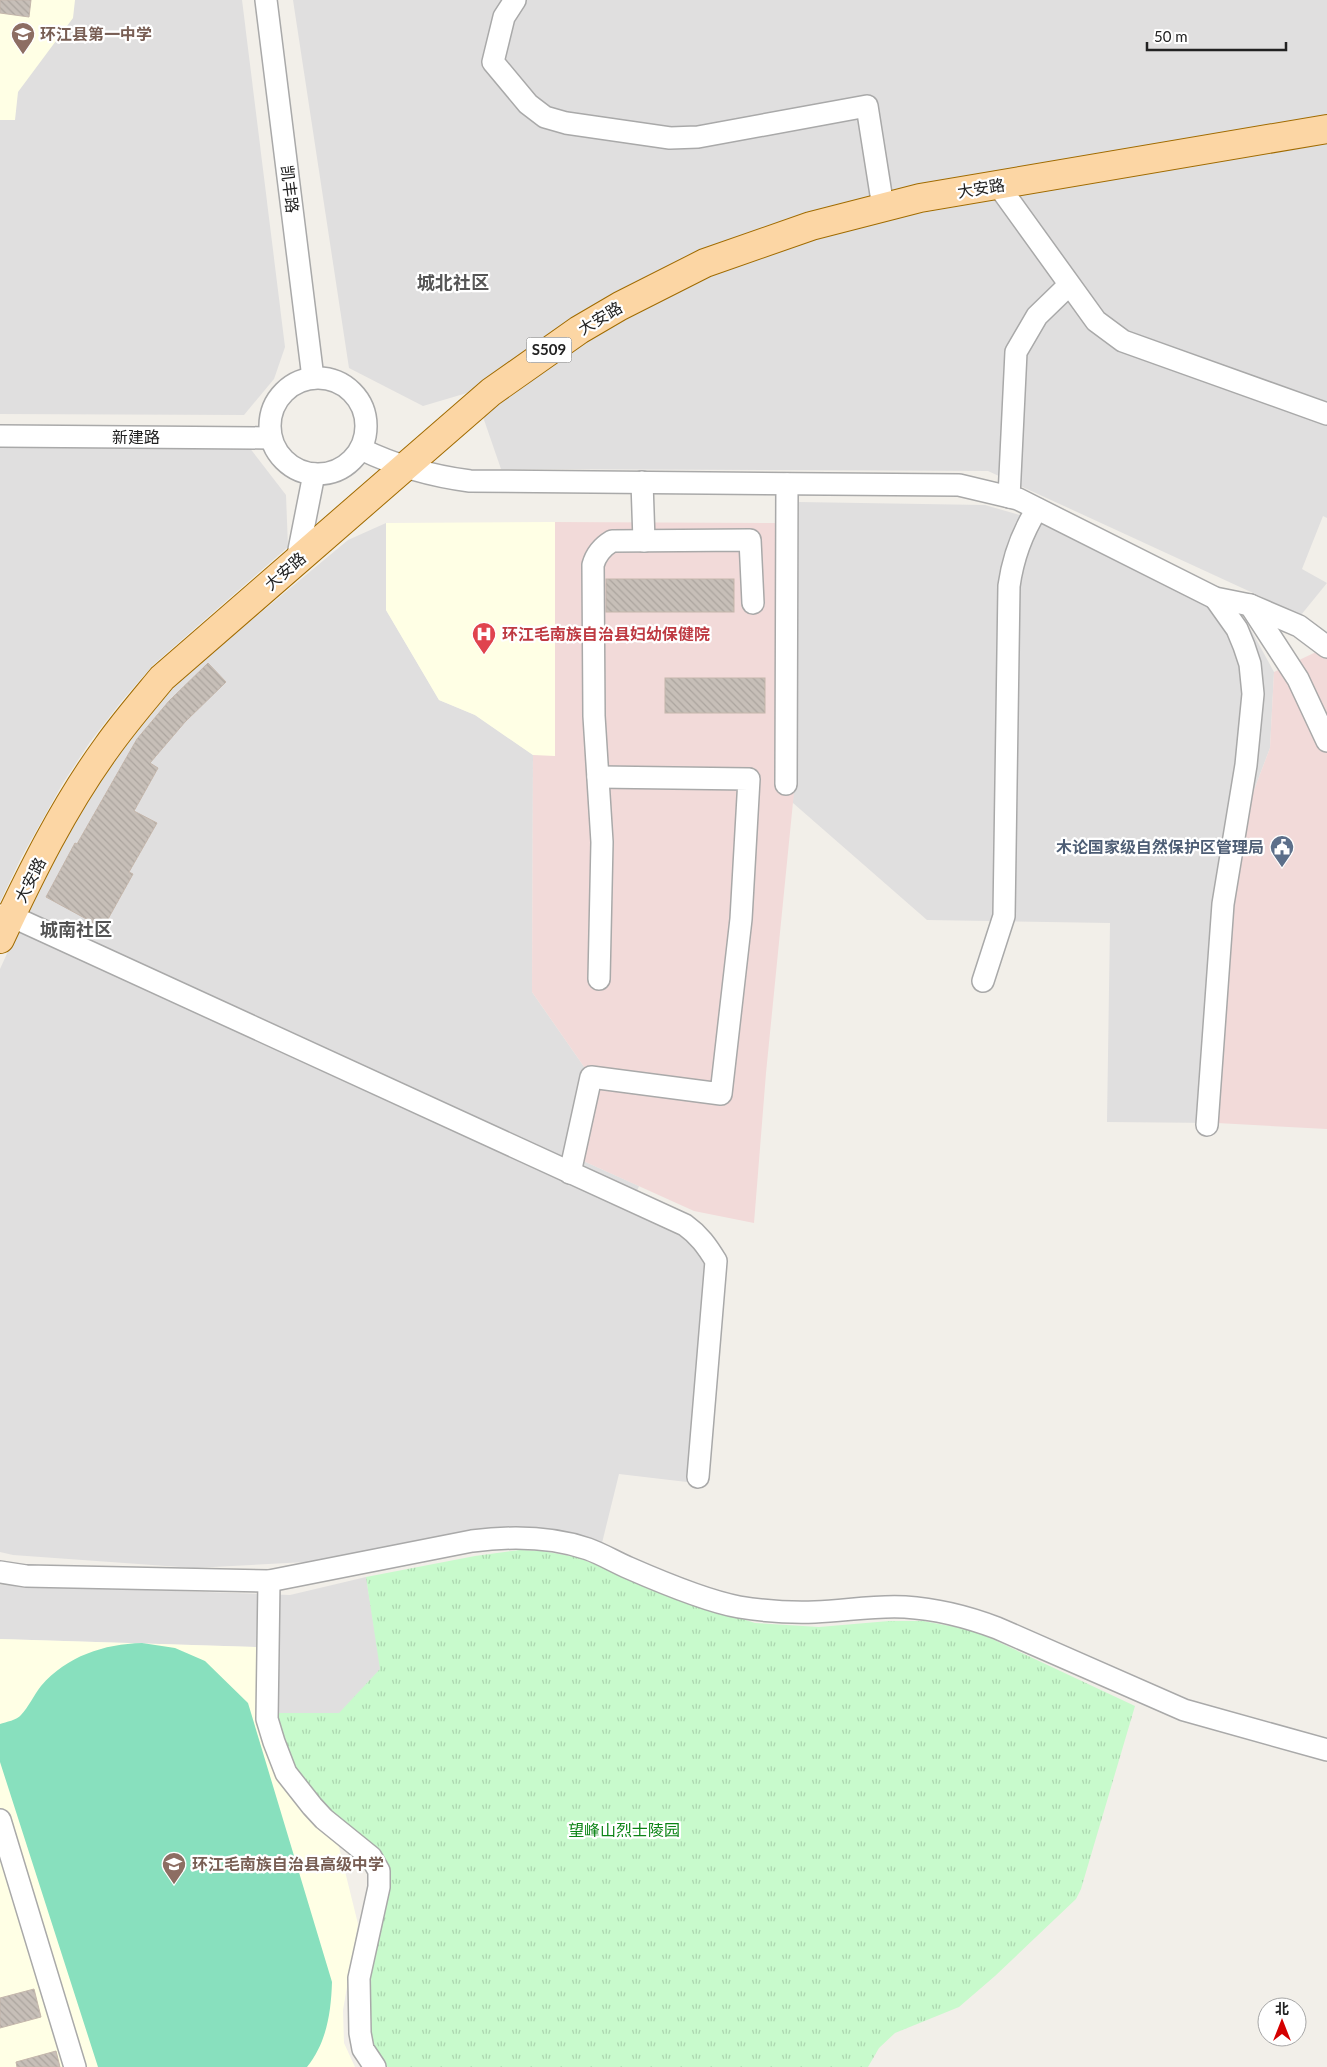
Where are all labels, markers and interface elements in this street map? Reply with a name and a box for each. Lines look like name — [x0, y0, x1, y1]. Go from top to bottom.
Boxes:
scale bar — [1147, 20, 1286, 52]
school or university icon: 环江县第一中学 — [10, 21, 36, 55]
place label: 环江县第一中学 — [40, 24, 152, 43]
text: 50 m — [1154, 27, 1188, 45]
street label: 凯丰路 — [278, 164, 303, 214]
street label: 大安路 — [956, 174, 1006, 201]
district label: 城北社区 — [417, 271, 489, 293]
street label: 大安路 — [574, 297, 625, 338]
road number: S509 — [526, 338, 572, 362]
street label: 新建路 — [112, 427, 160, 446]
street label: 大安路 — [260, 548, 309, 594]
hospital icon: 环江毛南族自治县妇幼保健院 — [471, 621, 497, 655]
place label: 环江毛南族自治县妇幼保健院 — [502, 624, 710, 643]
public building icon: 木论国家级自然保护区管理局 — [1269, 834, 1295, 868]
place label: 木论国家级自然保护区管理局 — [1056, 837, 1264, 856]
street label: 大安路 — [10, 854, 49, 905]
district label: 城南社区 — [40, 918, 112, 940]
park label: 望峰山烈士陵园 — [568, 1820, 680, 1839]
school or university icon: 环江毛南族自治县高级中学 — [161, 1851, 187, 1885]
place label: 环江毛南族自治县高级中学 — [192, 1854, 384, 1873]
north arrow — [1257, 1997, 1307, 2047]
text: 北 — [1275, 2000, 1289, 2017]

